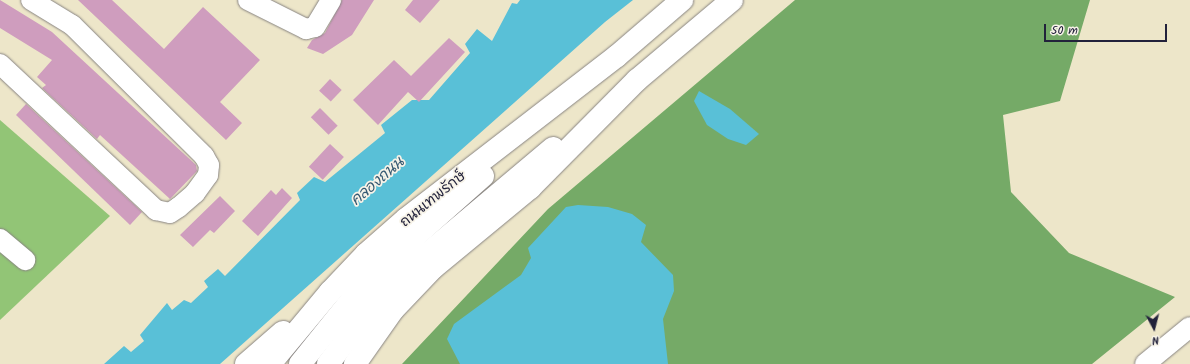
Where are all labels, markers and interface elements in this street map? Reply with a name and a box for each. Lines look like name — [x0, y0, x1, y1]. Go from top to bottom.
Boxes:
scale bar — [1046, 16, 1169, 42]
text: 50 m — [1051, 21, 1078, 40]
water label: คลองถนน — [348, 154, 408, 210]
street label: ถนนเทพรักษ์ — [397, 167, 469, 231]
north arrow — [1134, 308, 1174, 348]
text: N — [1151, 331, 1160, 349]

